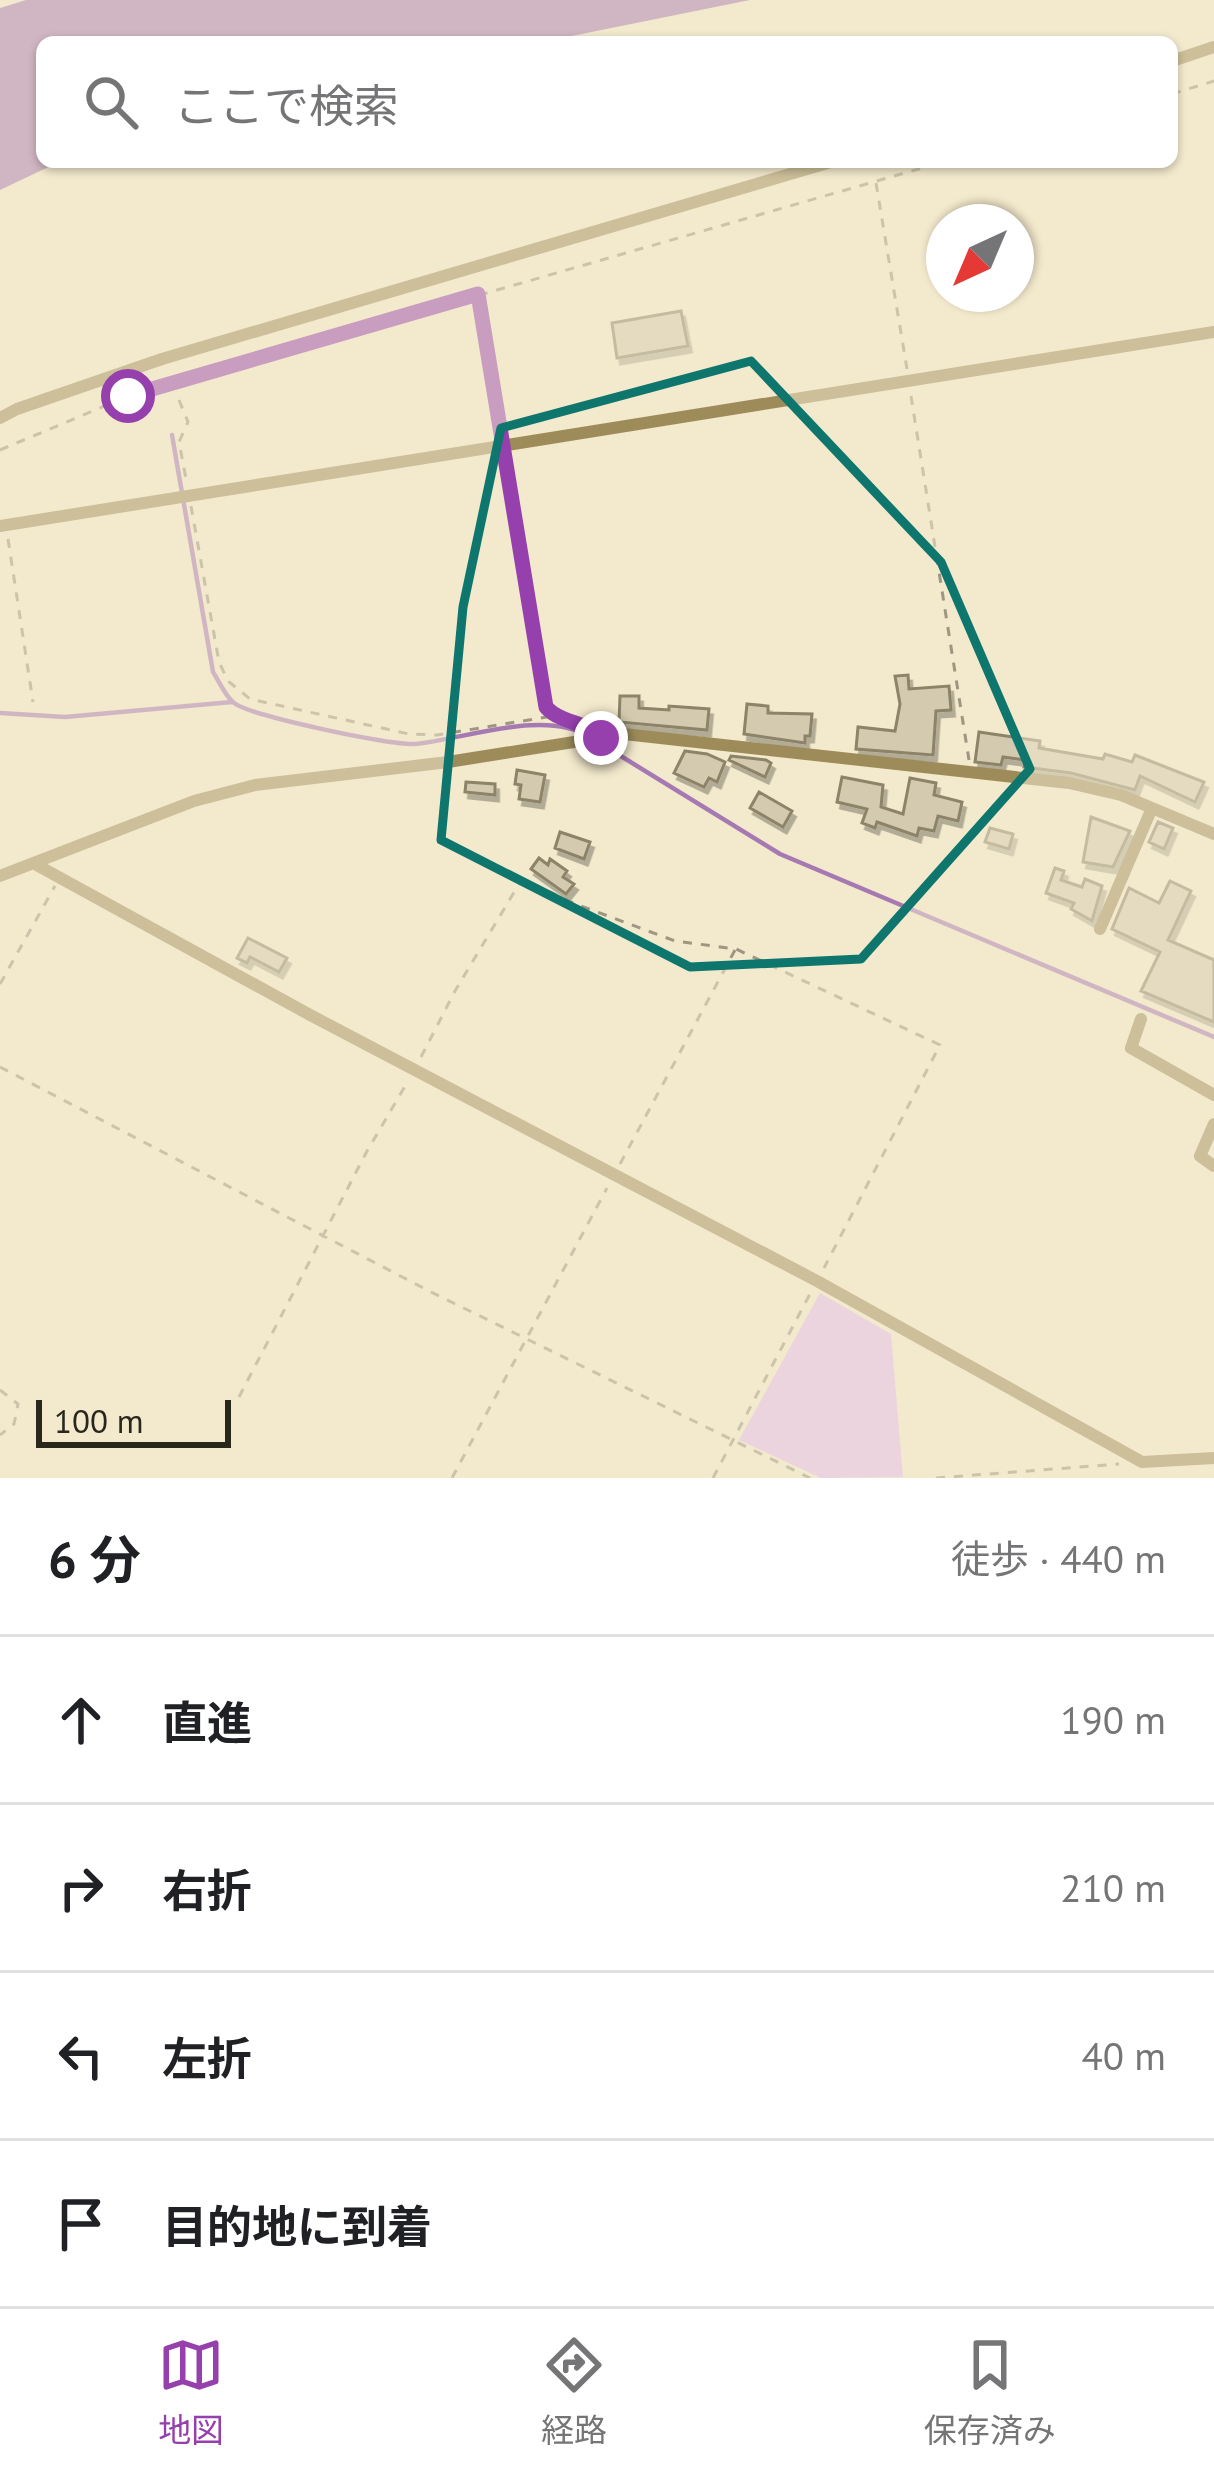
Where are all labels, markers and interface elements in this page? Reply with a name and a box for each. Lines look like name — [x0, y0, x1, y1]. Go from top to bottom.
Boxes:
search box — [36, 36, 1178, 168]
icon: search — [78, 69, 144, 135]
text: ここで検索 — [174, 76, 399, 134]
north arrow — [926, 204, 1034, 312]
route start — [101, 369, 155, 423]
route end — [574, 711, 628, 765]
scale bar — [36, 1394, 231, 1447]
text: 100 m — [54, 1399, 144, 1442]
text: 6 分 — [48, 1526, 141, 1592]
text: 徒歩 · 440 m — [951, 1533, 1166, 1584]
icon: ahead — [48, 1687, 114, 1753]
text: 直進 — [162, 1693, 252, 1751]
text: 190 m — [1060, 1694, 1166, 1745]
icon: right — [48, 1855, 114, 1921]
text: 右折 — [162, 1861, 252, 1919]
text: 210 m — [1060, 1862, 1166, 1913]
icon: left — [48, 2023, 114, 2089]
text: 左折 — [162, 2029, 252, 2087]
text: 40 m — [1081, 2030, 1166, 2081]
icon: arrive — [48, 2191, 114, 2257]
text: 目的地に到着 — [162, 2197, 432, 2255]
tab: 地図 — [158, 2332, 224, 2452]
tab: 経路 — [541, 2332, 607, 2452]
tab: 保存済み — [924, 2332, 1056, 2452]

